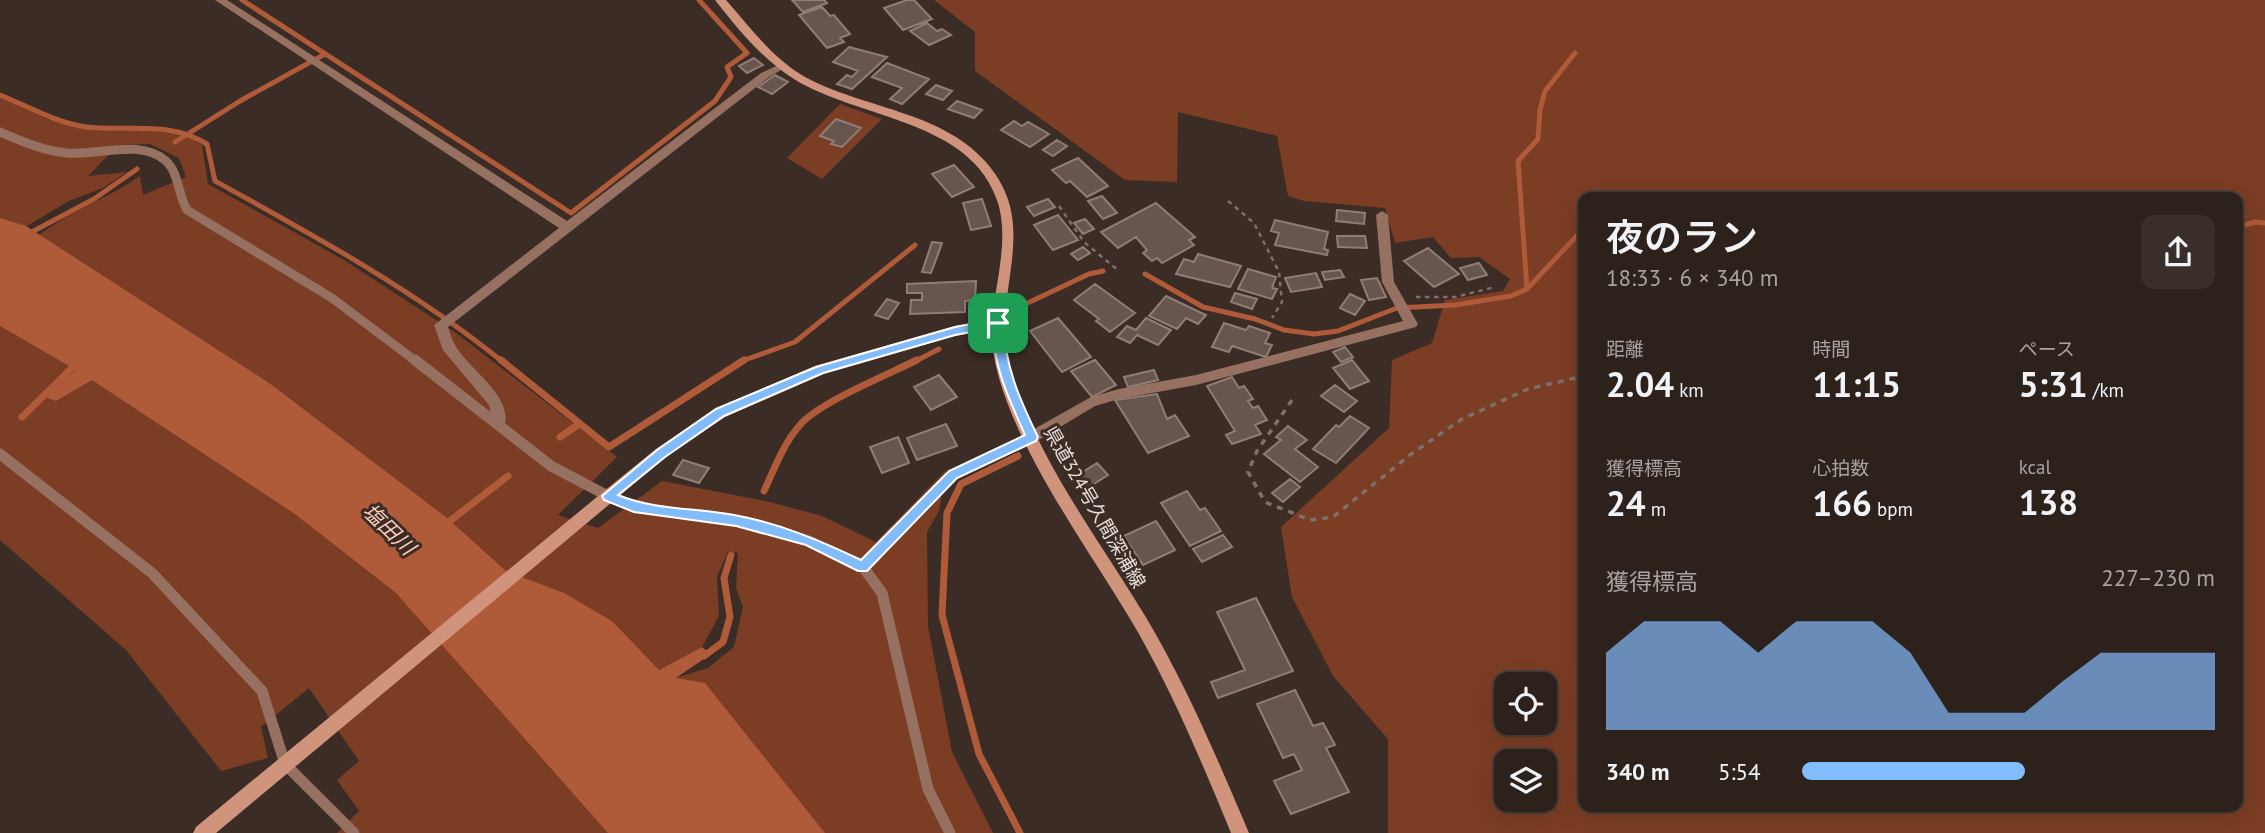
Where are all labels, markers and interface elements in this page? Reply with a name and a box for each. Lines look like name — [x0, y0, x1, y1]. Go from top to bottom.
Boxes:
text: 夜のラン — [1606, 212, 1758, 261]
button: share — [2141, 215, 2215, 289]
text: 18:33 · 6 × 340 m — [1606, 263, 1778, 292]
pin — [968, 293, 1028, 353]
icon: arrive — [979, 304, 1017, 342]
text: 距離 — [1606, 337, 1644, 361]
text: 時間 — [1812, 337, 1850, 361]
text: ペース — [2019, 337, 2075, 361]
text: 2.04 — [1606, 361, 1674, 407]
text: 11:15 — [1812, 361, 1901, 407]
text: 5:31 — [2019, 361, 2088, 407]
text: km — [1674, 378, 1704, 402]
text: /km — [2088, 378, 2124, 402]
street label: 県道324号久間深浦線 — [1039, 422, 1151, 592]
text: kcal — [2019, 455, 2051, 479]
text: 獲得標高 — [1606, 456, 1682, 480]
text: 心拍数 — [1812, 456, 1869, 480]
text: 138 — [2019, 479, 2078, 525]
text: 24 — [1606, 480, 1646, 526]
text: 166 — [1812, 480, 1872, 526]
water label: 塩田川 — [357, 497, 422, 562]
text: m — [1646, 497, 1666, 521]
text: bpm — [1872, 497, 1913, 521]
text: 227–230 m — [2101, 563, 2215, 592]
text: 獲得標高 — [1606, 567, 1698, 596]
map controls — [1494, 672, 1557, 812]
button: locate — [1494, 672, 1557, 735]
button: layers — [1494, 749, 1557, 812]
text: 340 m — [1606, 757, 1669, 786]
text: 5:54 — [1718, 757, 1761, 786]

